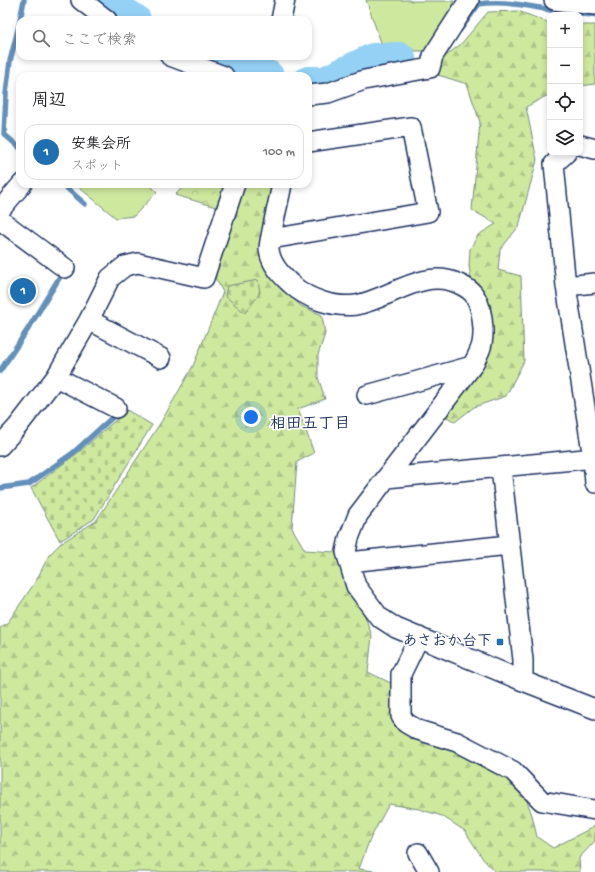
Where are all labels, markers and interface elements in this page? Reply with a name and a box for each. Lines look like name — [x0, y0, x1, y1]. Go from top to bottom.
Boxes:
map controls — [547, 12, 583, 156]
button: + — [547, 12, 583, 48]
search box — [16, 16, 312, 60]
icon: search — [30, 27, 52, 49]
text: ここで検索 — [62, 32, 137, 50]
button: − — [547, 48, 583, 84]
button: locate — [547, 84, 583, 120]
text: 周辺 — [32, 92, 66, 112]
button: layers — [547, 120, 583, 156]
text: 安集会所 — [71, 136, 131, 154]
text: 1 — [43, 145, 49, 160]
text: 100 m — [263, 145, 295, 160]
text: スポット — [71, 159, 123, 174]
pin: 1 — [10, 276, 36, 306]
your location — [241, 407, 261, 427]
district label: 相田五丁目 — [270, 415, 350, 435]
place label: あさおか台下 — [402, 632, 492, 651]
marker: あさおか台下 — [495, 637, 505, 647]

